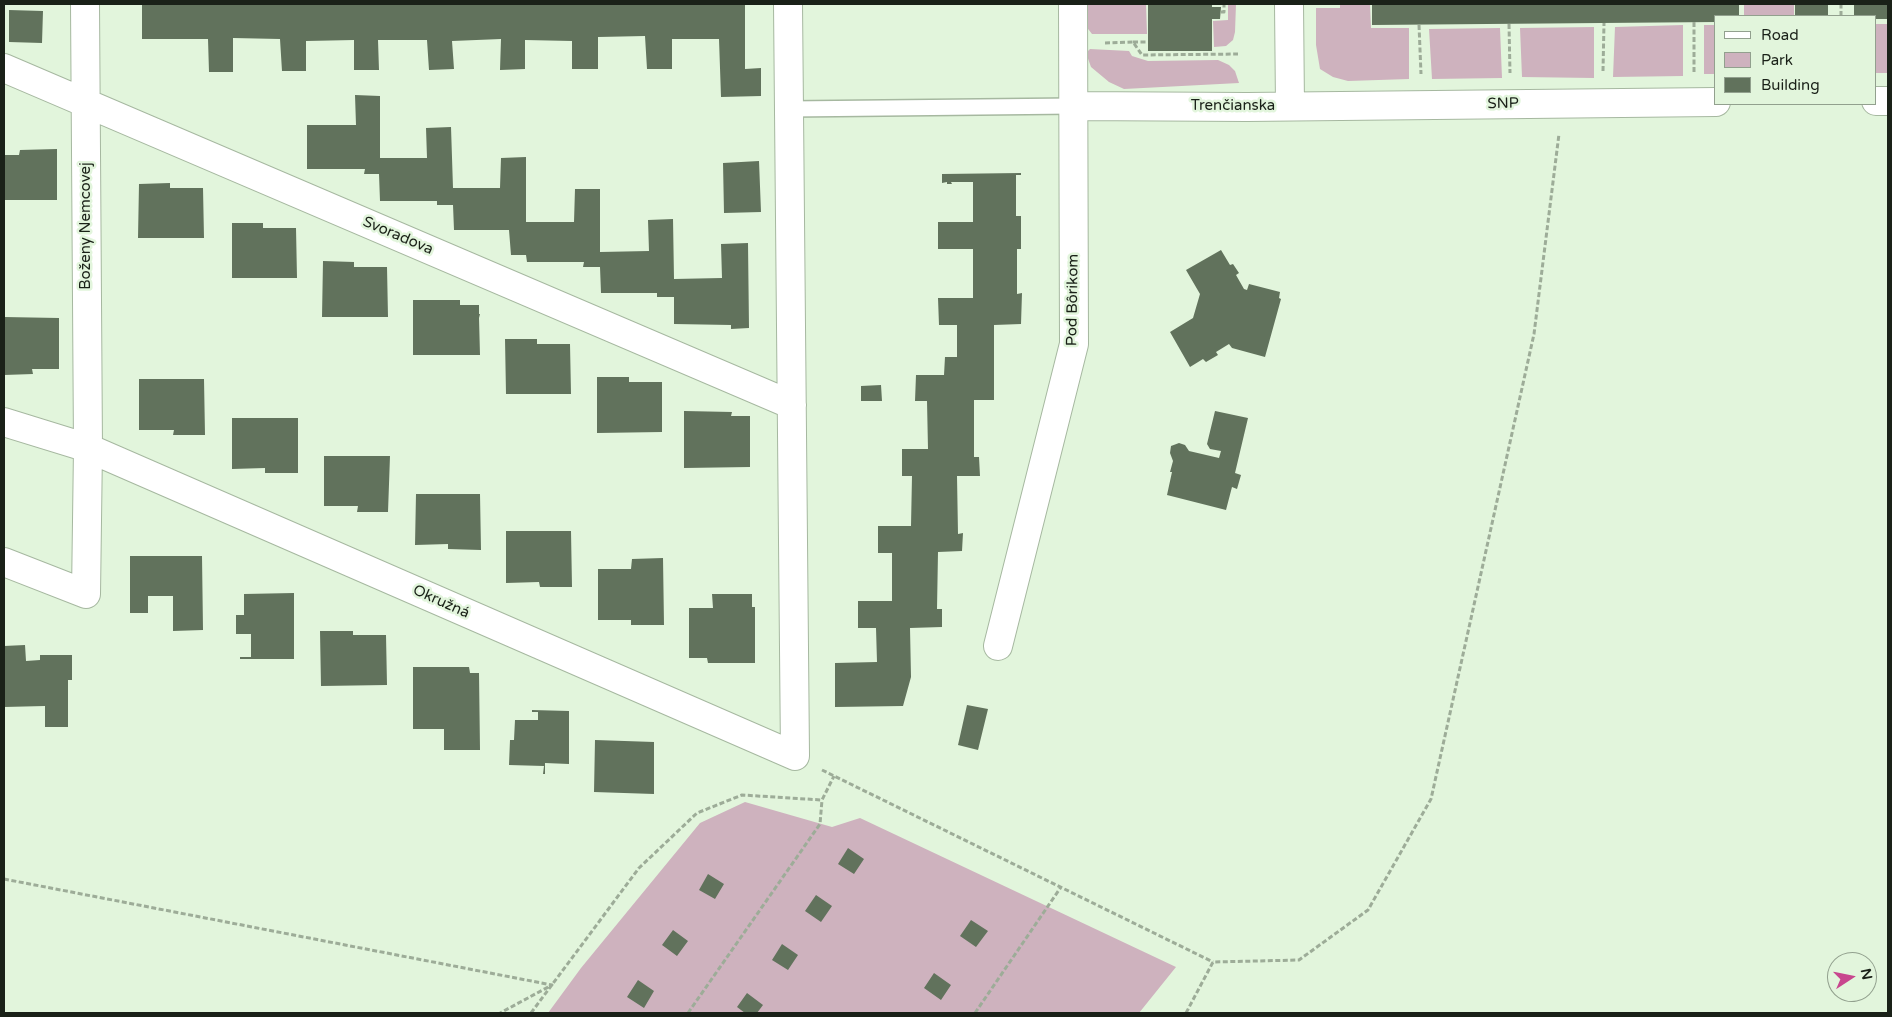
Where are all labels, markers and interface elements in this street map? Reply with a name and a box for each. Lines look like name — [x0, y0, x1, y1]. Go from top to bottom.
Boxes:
legend — [1714, 15, 1877, 105]
text: Road — [1761, 26, 1799, 44]
text: Park — [1761, 51, 1793, 69]
text: Building — [1761, 76, 1820, 94]
street label: SNP — [1487, 95, 1519, 113]
street label: Trenčianska — [1191, 97, 1275, 115]
street label: Boženy Nemcovej — [77, 162, 95, 290]
street label: Svoradova — [360, 213, 436, 259]
street label: Pod Bôrikom — [1063, 254, 1083, 346]
street label: Okružná — [410, 582, 472, 622]
north arrow — [1827, 952, 1877, 1002]
text: N — [1857, 967, 1876, 981]

